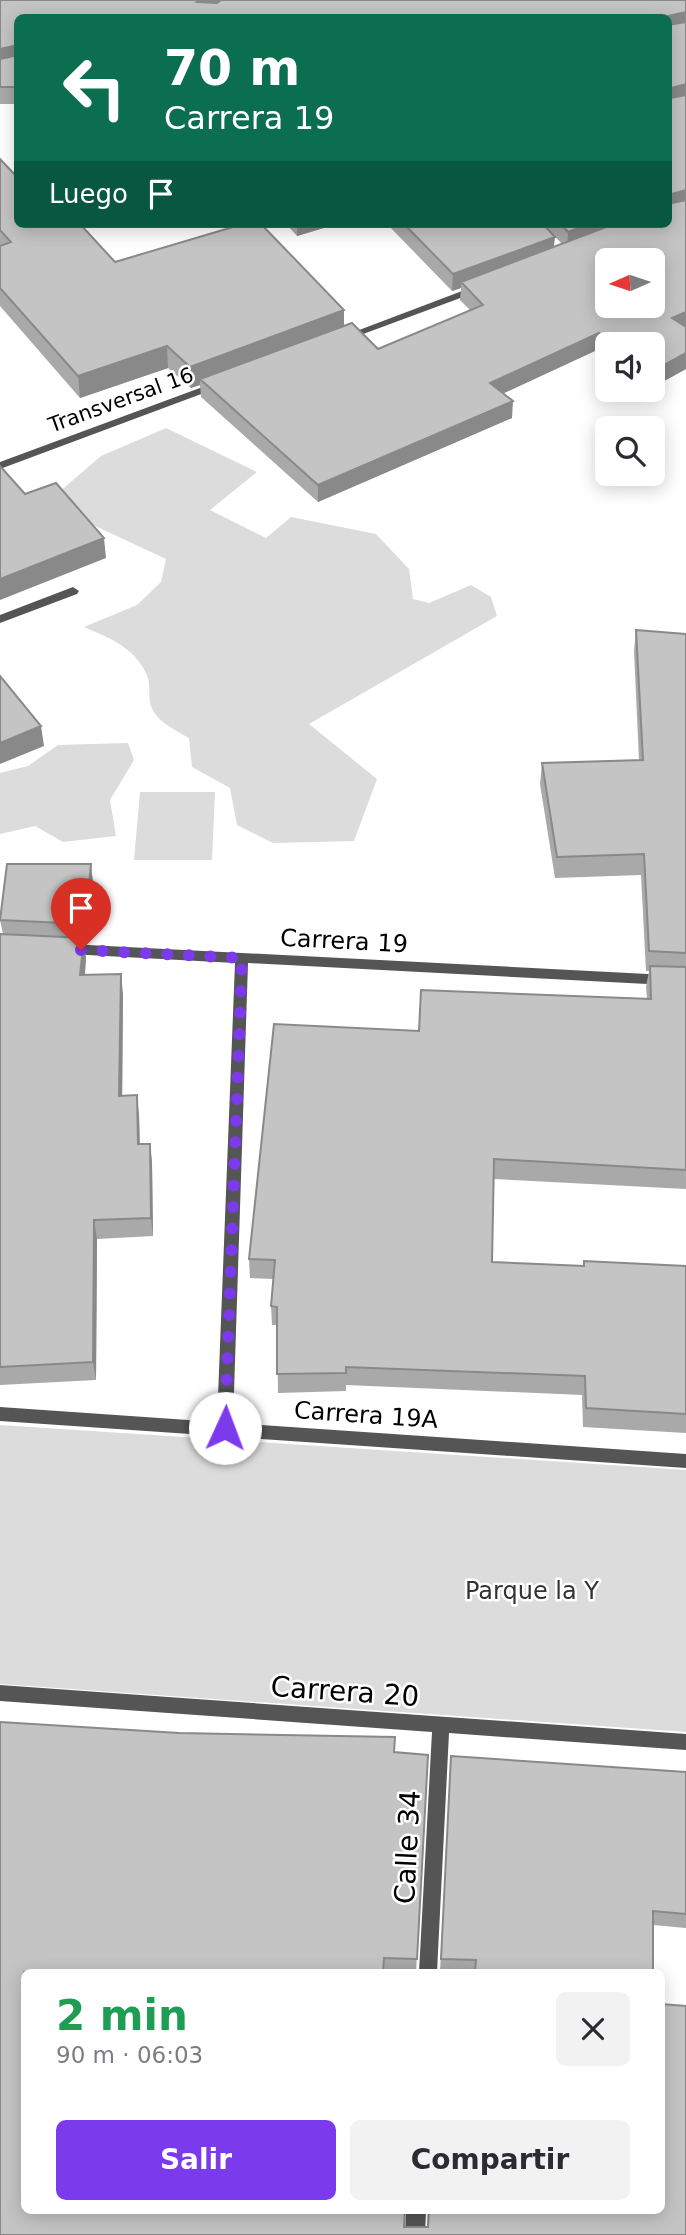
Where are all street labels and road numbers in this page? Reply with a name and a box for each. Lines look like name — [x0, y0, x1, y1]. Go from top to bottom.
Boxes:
street label: Transversal 16 — [44, 363, 197, 438]
street label: Carrera 19 — [279, 924, 409, 958]
street label: Carrera 19A — [293, 1396, 439, 1434]
street label: Carrera 20 — [269, 1670, 420, 1713]
street label: Calle 34 — [388, 1789, 427, 1905]

